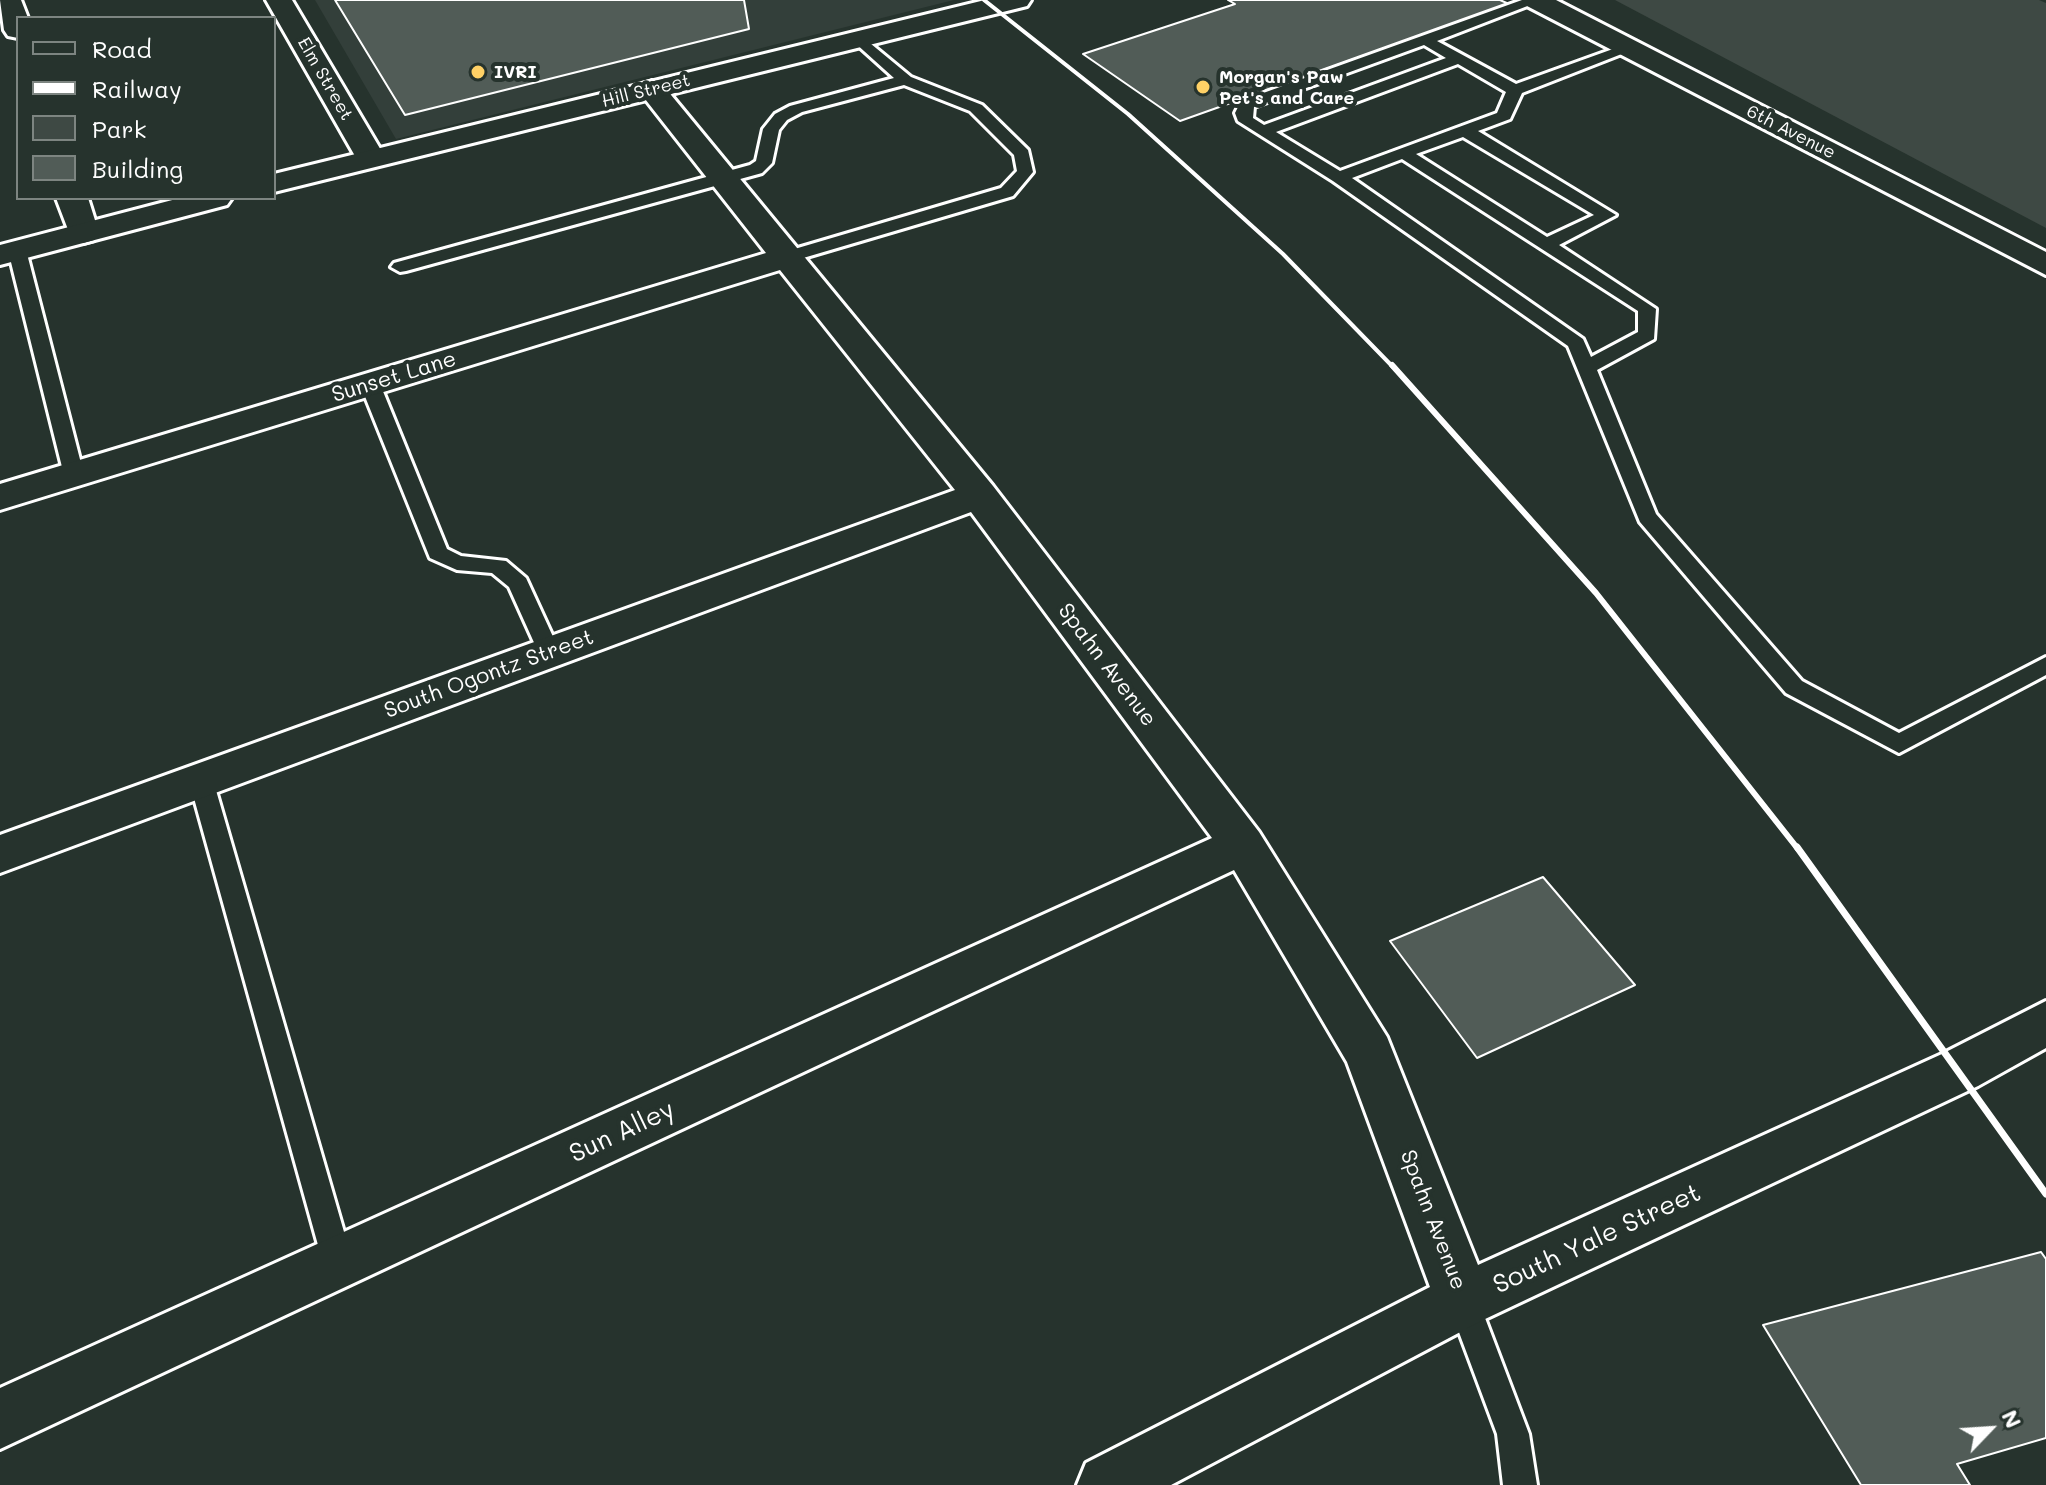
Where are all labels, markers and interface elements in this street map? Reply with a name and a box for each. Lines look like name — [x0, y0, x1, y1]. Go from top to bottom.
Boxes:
legend — [16, 16, 276, 200]
text: Road — [92, 33, 152, 64]
street label: Elm Street — [293, 34, 357, 124]
place label: IVRI — [494, 61, 537, 83]
marker: IVRI — [469, 63, 487, 81]
place label: Morgan's Paw Pet's and Care — [1219, 66, 1354, 108]
street label: Hill Street — [600, 70, 692, 112]
text: Railway — [92, 73, 182, 104]
marker: Morgan's Paw Pet's and Care — [1194, 78, 1212, 96]
street label: 6th Avenue — [1743, 100, 1839, 164]
text: Park — [92, 113, 146, 144]
text: Building — [92, 153, 183, 184]
street label: Sunset Lane — [329, 346, 459, 408]
street label: Spahn Avenue — [1052, 598, 1162, 732]
street label: South Ogontz Street — [381, 624, 597, 724]
street label: Sun Alley — [565, 1094, 679, 1170]
street label: Spahn Avenue — [1394, 1146, 1472, 1294]
street label: South Yale Street — [1488, 1177, 1706, 1301]
north arrow — [1950, 1389, 2030, 1469]
text: N — [1996, 1405, 2029, 1432]

